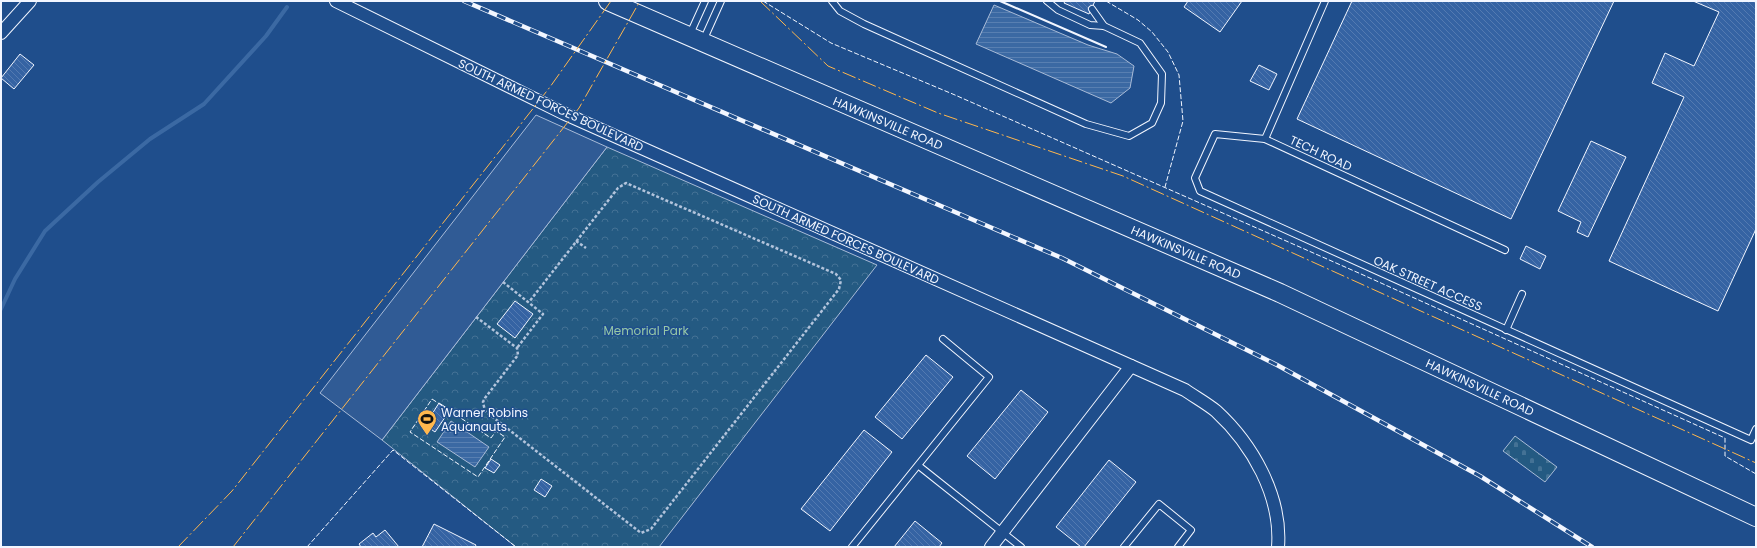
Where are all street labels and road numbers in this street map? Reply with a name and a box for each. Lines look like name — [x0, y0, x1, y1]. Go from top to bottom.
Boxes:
street label: SOUTH ARMED FORCES BOULEVARD — [456, 54, 646, 156]
street label: HAWKINSVILLE ROAD — [830, 92, 946, 154]
street label: TECH ROAD — [1287, 131, 1355, 175]
street label: SOUTH ARMED FORCES BOULEVARD — [750, 190, 942, 288]
street label: HAWKINSVILLE ROAD — [1128, 221, 1244, 283]
street label: OAK STREET ACCESS — [1371, 251, 1485, 315]
street label: HAWKINSVILLE ROAD — [1423, 354, 1537, 420]

